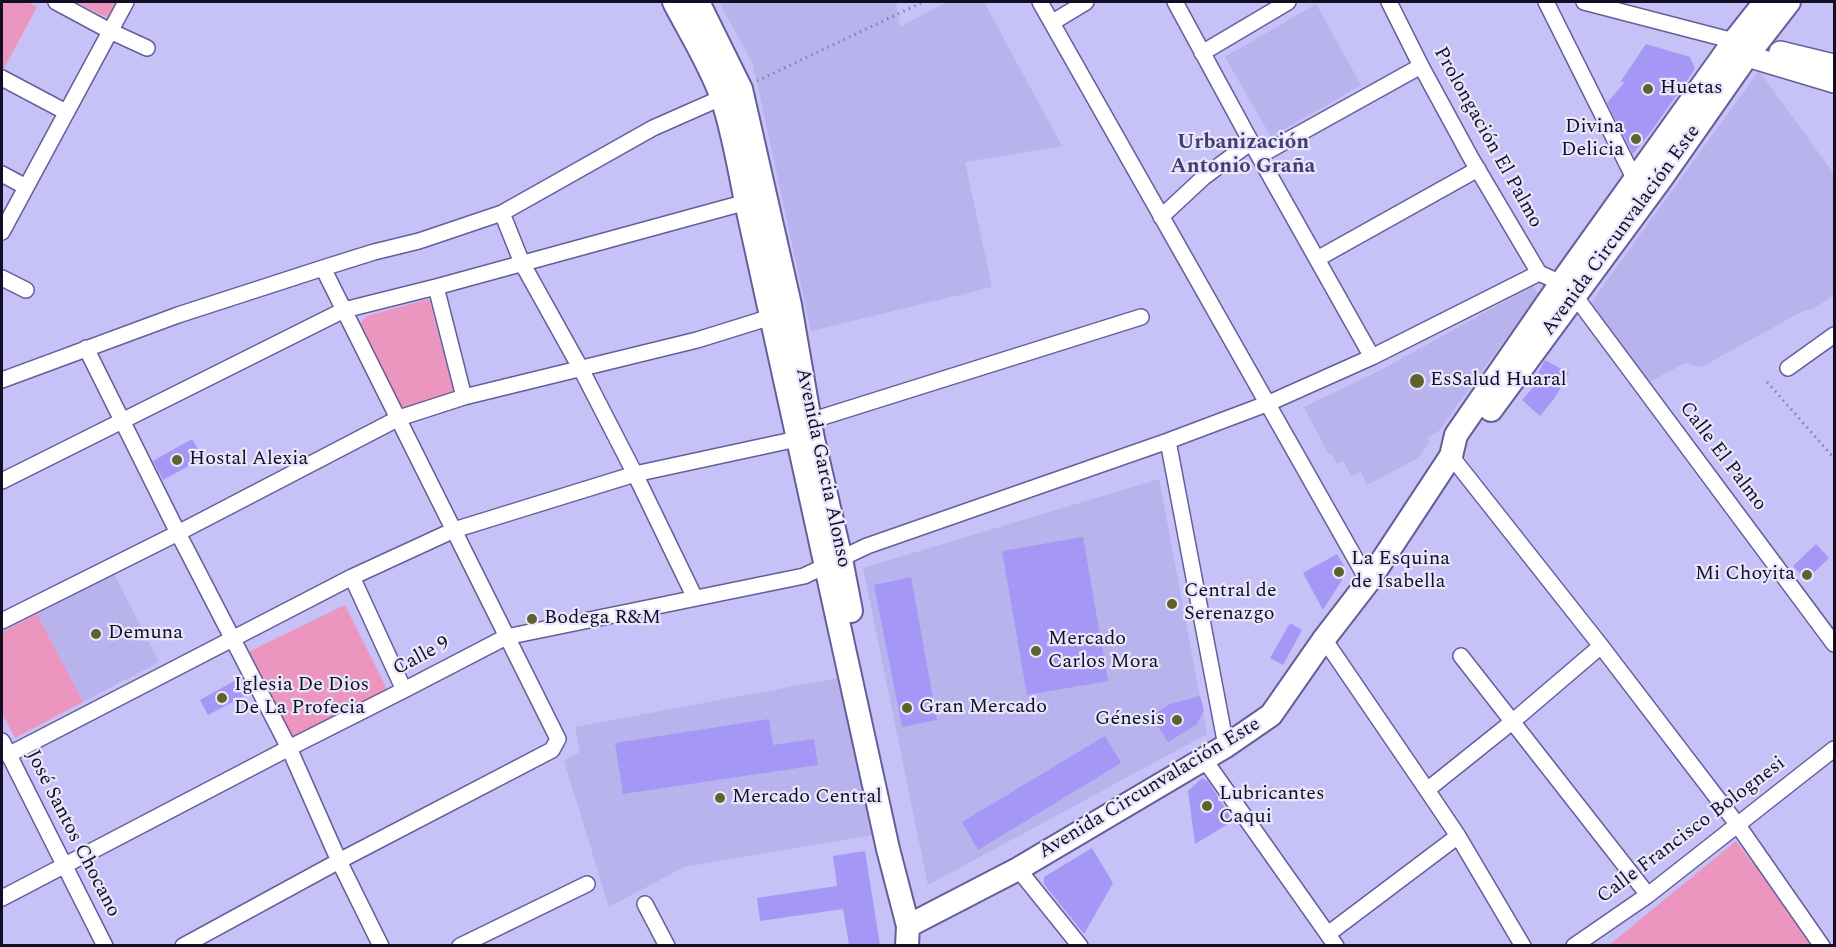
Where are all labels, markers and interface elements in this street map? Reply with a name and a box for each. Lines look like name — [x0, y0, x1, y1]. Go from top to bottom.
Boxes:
street label: Prolongación El Palmo — [1427, 43, 1547, 233]
place label: Huetas — [1660, 77, 1723, 101]
marker: Huetas — [1641, 82, 1655, 96]
place label: Divina Delicia — [1561, 116, 1624, 163]
street label: Avenida Circunvalación Este — [1537, 121, 1707, 341]
district label: Urbanización Antonio Graña — [1171, 131, 1315, 181]
marker: Divina Delicia — [1629, 132, 1643, 146]
street label: Avenida Garcia Alonso — [789, 366, 855, 570]
place label: EsSalud Huaral — [1430, 369, 1567, 393]
marker: EsSalud Huaral — [1408, 372, 1426, 390]
street label: Calle El Palmo — [1673, 398, 1771, 516]
place label: Hostal Alexia — [189, 448, 308, 472]
marker: Hostal Alexia — [170, 453, 184, 467]
place label: La Esquina de Isabella — [1351, 548, 1450, 595]
place label: Mi Choyita — [1695, 563, 1795, 587]
marker: La Esquina de Isabella — [1332, 565, 1346, 579]
marker: Mi Choyita — [1800, 568, 1814, 582]
place label: Central de Serenazgo — [1184, 580, 1277, 627]
marker: Central de Serenazgo — [1165, 597, 1179, 611]
place label: Bodega R&M — [544, 607, 661, 631]
marker: Bodega R&M — [525, 612, 539, 626]
place label: Demuna — [108, 622, 183, 646]
marker: Demuna — [89, 627, 103, 641]
place label: Mercado Carlos Mora — [1048, 628, 1158, 675]
street label: Calle 9 — [390, 632, 454, 682]
marker: Mercado Carlos Mora — [1029, 644, 1043, 658]
place label: Iglesia De Dios De La Profecia — [234, 674, 369, 721]
marker: Iglesia De Dios De La Profecia — [215, 691, 229, 705]
place label: Gran Mercado — [919, 696, 1047, 720]
marker: Gran Mercado — [900, 701, 914, 715]
place label: Génesis — [1095, 708, 1165, 732]
street label: Avenida Circunvalación Este — [1035, 713, 1265, 865]
marker: Génesis — [1170, 713, 1184, 727]
street label: José Santos Chocano — [19, 746, 125, 922]
street label: Calle Francisco Bolognesi — [1593, 752, 1791, 910]
place label: Lubricantes Caqui — [1219, 783, 1325, 830]
place label: Mercado Central — [732, 786, 882, 810]
marker: Mercado Central — [713, 791, 727, 805]
marker: Lubricantes Caqui — [1200, 799, 1214, 813]

